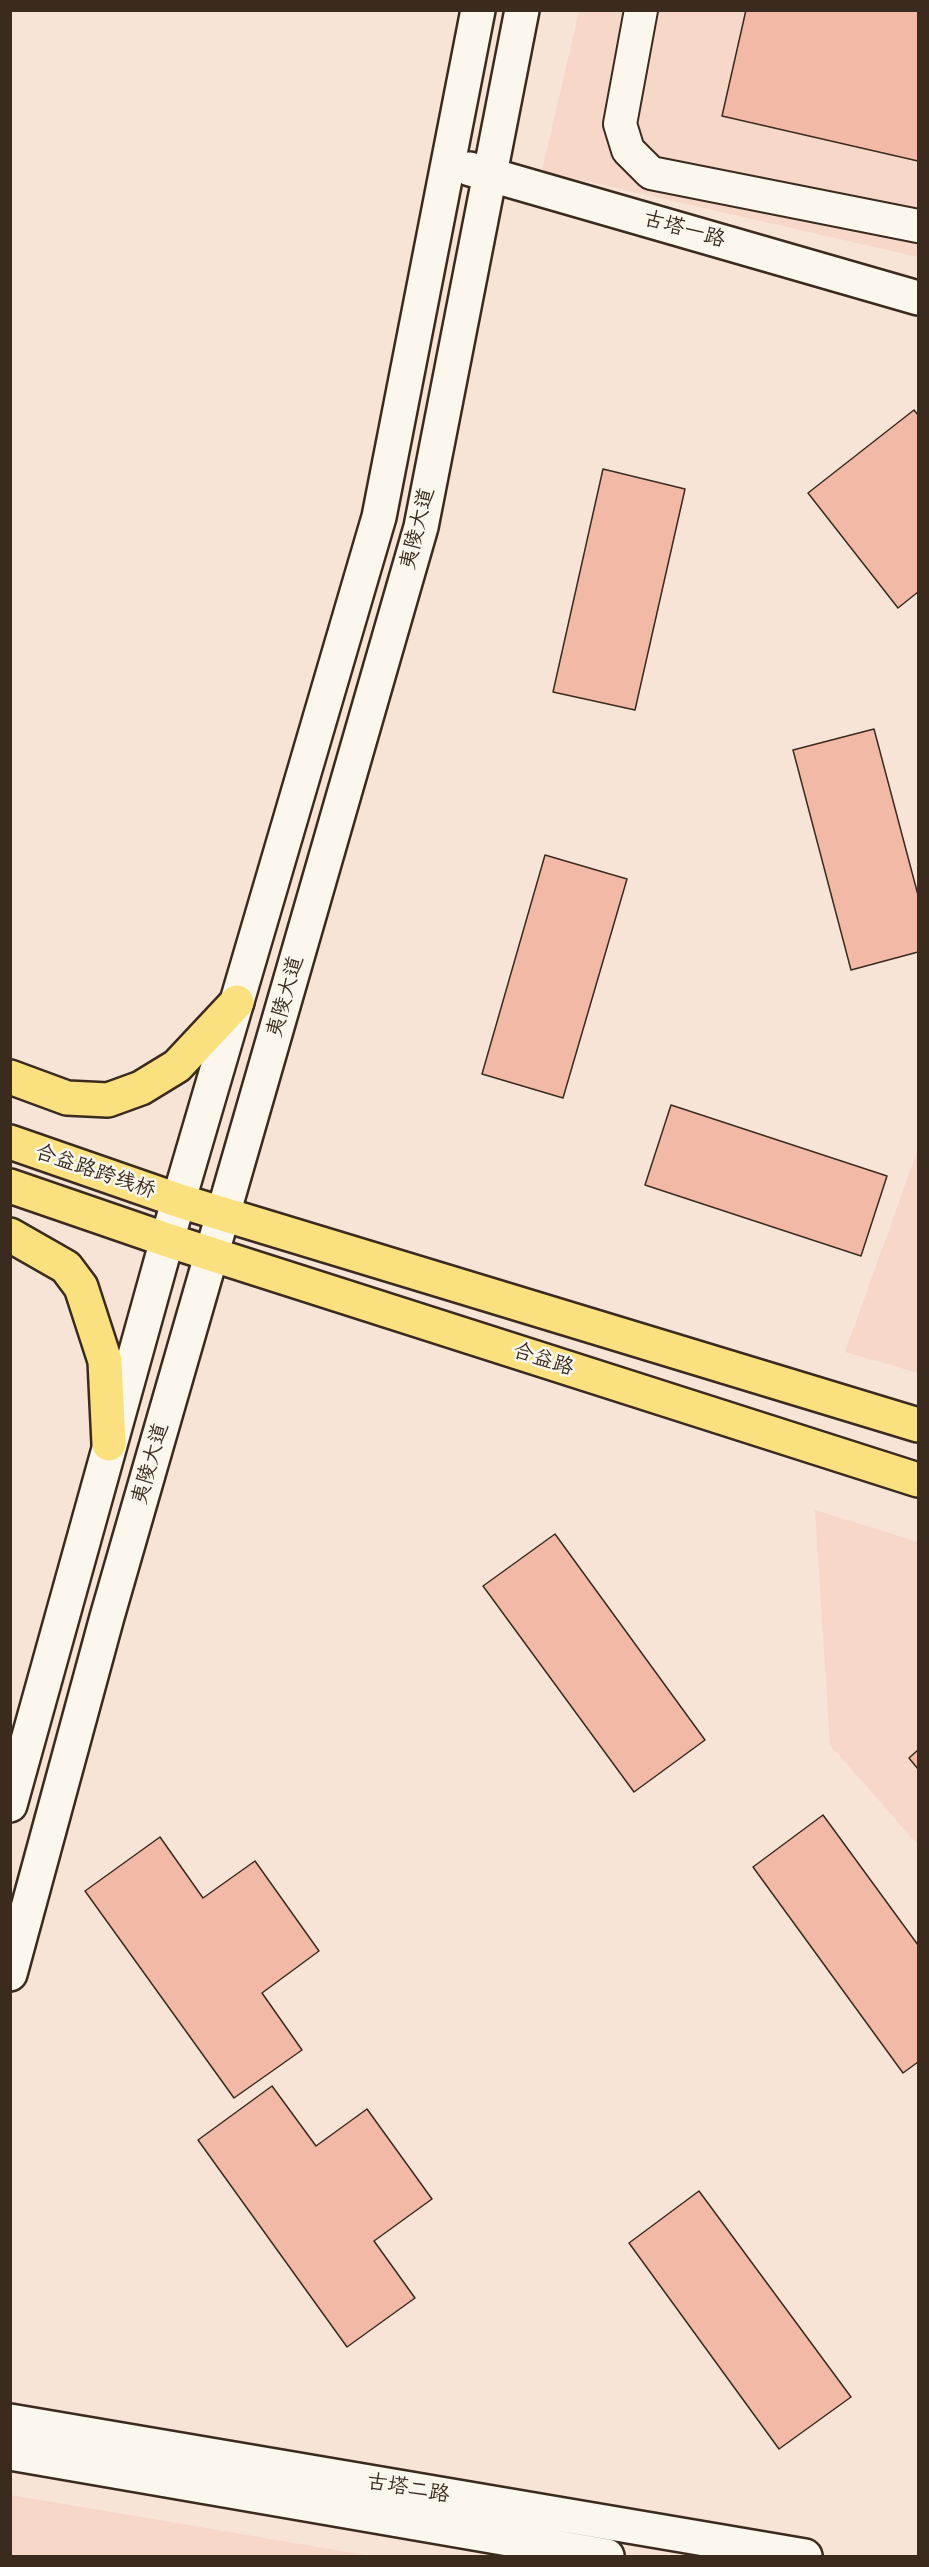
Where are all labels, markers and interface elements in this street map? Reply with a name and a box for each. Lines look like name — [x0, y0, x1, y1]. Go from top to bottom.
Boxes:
street label: 古塔一路 — [640, 206, 728, 254]
street label: 夷陵大道 — [396, 485, 440, 573]
street label: 夷陵大道 — [262, 953, 310, 1041]
street label: 合益路跨线桥 — [31, 1140, 159, 1204]
street label: 合益路 — [509, 1338, 577, 1382]
street label: 夷陵大道 — [127, 1420, 175, 1508]
street label: 古塔二路 — [364, 2469, 452, 2509]

